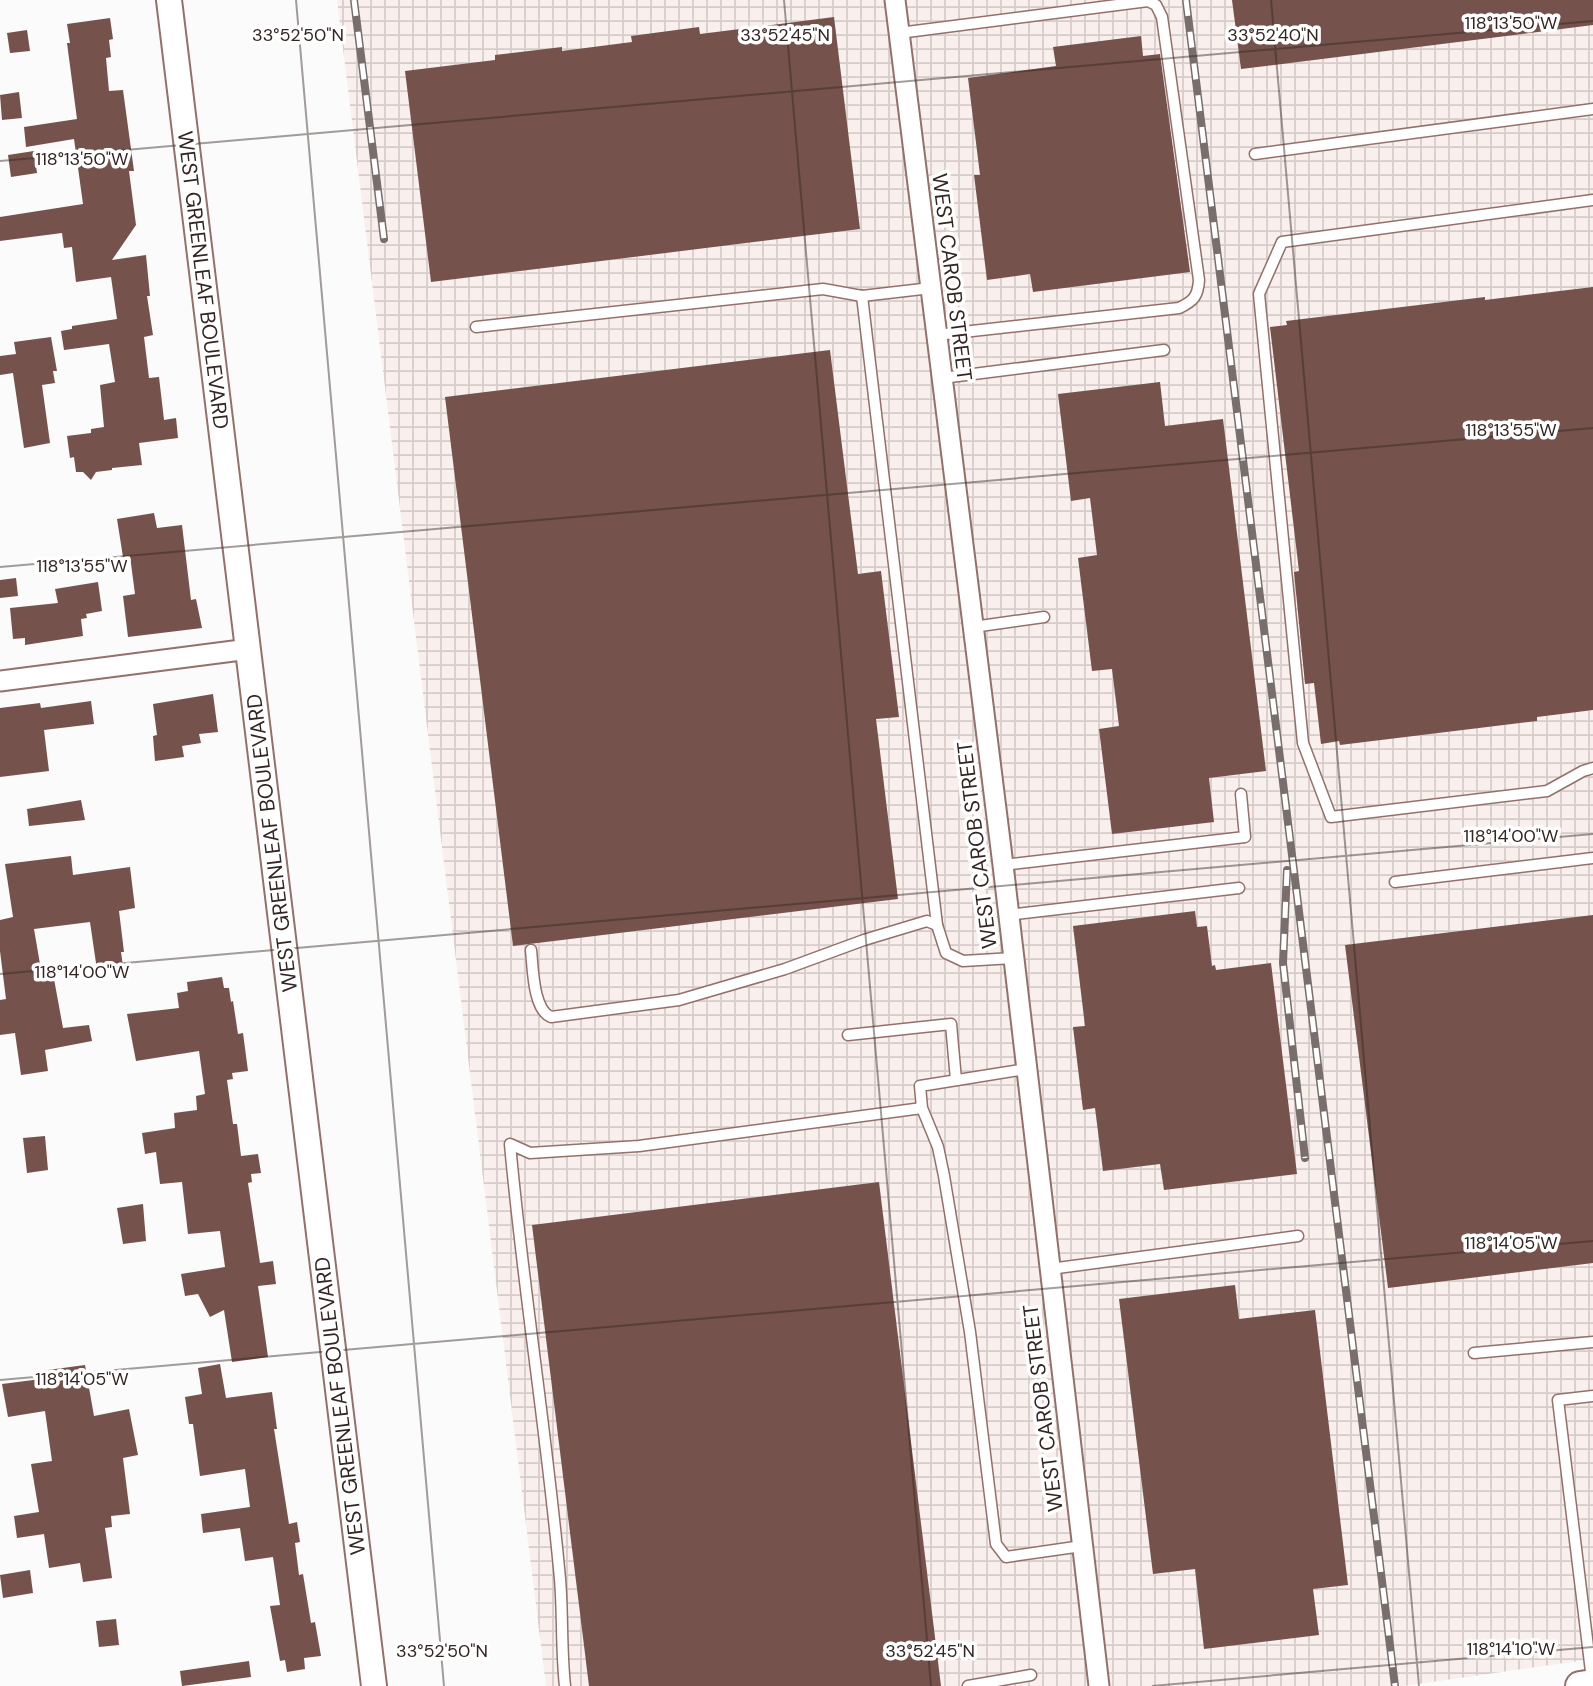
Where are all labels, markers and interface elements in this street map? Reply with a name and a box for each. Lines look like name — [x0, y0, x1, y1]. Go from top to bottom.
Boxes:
text: 118°13'50"W — [1465, 11, 1557, 35]
text: 33°52'50"N — [252, 23, 344, 47]
text: 33°52'45"N — [740, 23, 830, 47]
text: 33°52'40"N — [1227, 23, 1319, 47]
street label: WEST GREENLEAF BOULEVARD — [171, 129, 235, 431]
text: 118°13'50"W — [36, 147, 128, 171]
street label: WEST CAROB STREET — [925, 172, 979, 382]
text: 118°13'55"W — [1465, 418, 1557, 442]
text: 118°13'55"W — [36, 554, 128, 578]
street label: WEST GREENLEAF BOULEVARD — [240, 692, 304, 994]
street label: WEST CAROB STREET — [950, 740, 1004, 950]
text: 118°14'00"W — [1463, 824, 1559, 848]
text: 118°14'00"W — [34, 960, 130, 984]
text: 118°14'05"W — [1464, 1231, 1558, 1255]
street label: WEST GREENLEAF BOULEVARD — [308, 1255, 372, 1557]
street label: WEST CAROB STREET — [1016, 1303, 1070, 1513]
text: 118°14'05"W — [35, 1367, 129, 1391]
text: 118°14'10"W — [1467, 1637, 1555, 1661]
text: 33°52'50"N — [396, 1639, 488, 1663]
text: 33°52'45"N — [885, 1639, 975, 1663]

